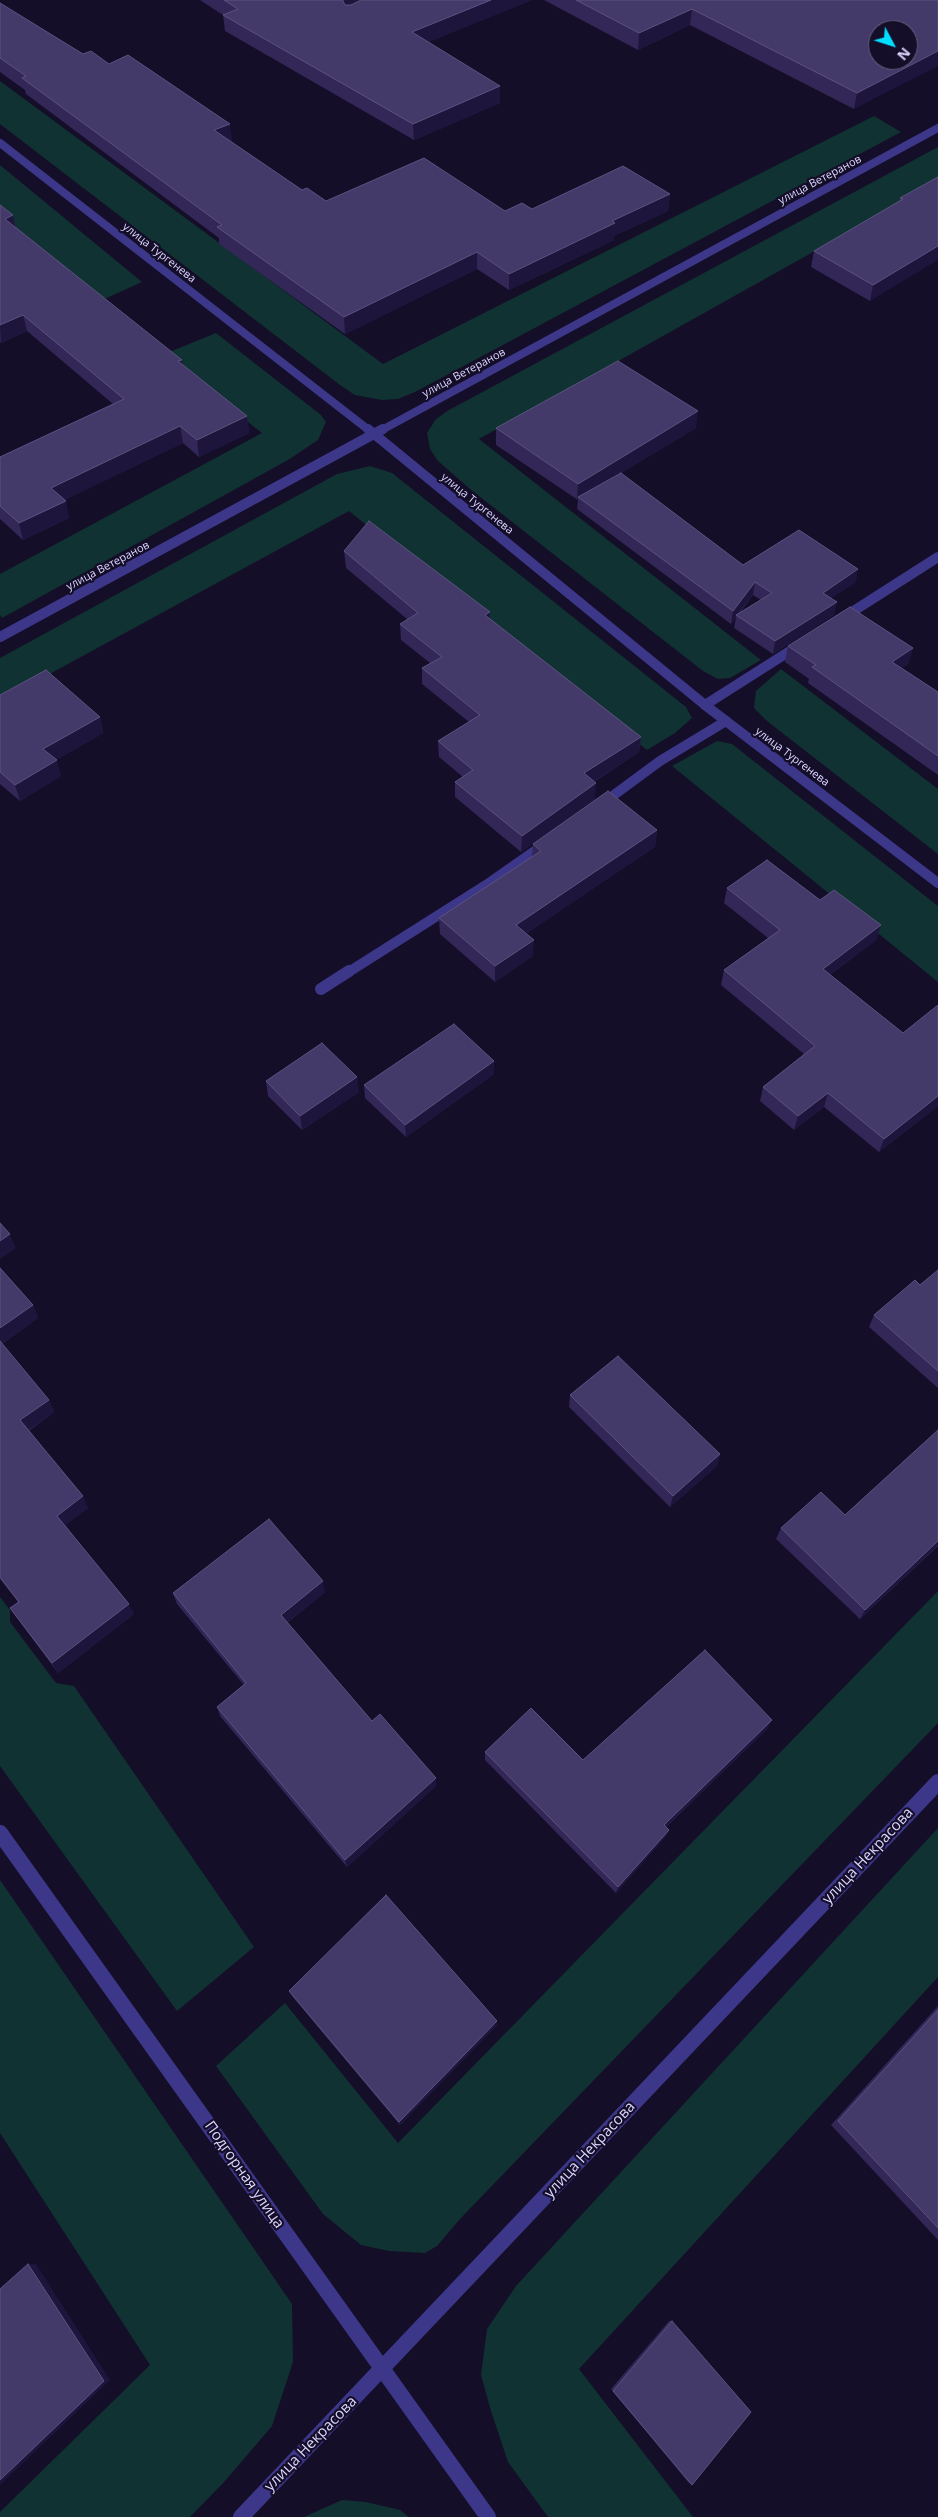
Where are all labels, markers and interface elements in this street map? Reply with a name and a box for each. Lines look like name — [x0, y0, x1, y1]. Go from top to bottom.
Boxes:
north arrow — [868, 20, 918, 70]
text: N — [893, 44, 915, 65]
street label: улица Ветеранов — [776, 153, 864, 207]
street label: улица Тургенева — [120, 220, 198, 286]
street label: улица Ветеранов — [420, 346, 508, 400]
street label: улица Тургенева — [438, 471, 516, 537]
street label: улица Ветеранов — [64, 539, 152, 593]
street label: улица Тургенева — [752, 725, 832, 789]
street label: улица Некрасова — [819, 1804, 917, 1908]
street label: улица Некрасова — [541, 2098, 639, 2202]
street label: Подгорная улица — [200, 2118, 288, 2232]
street label: улица Некрасова — [261, 2393, 361, 2495]

